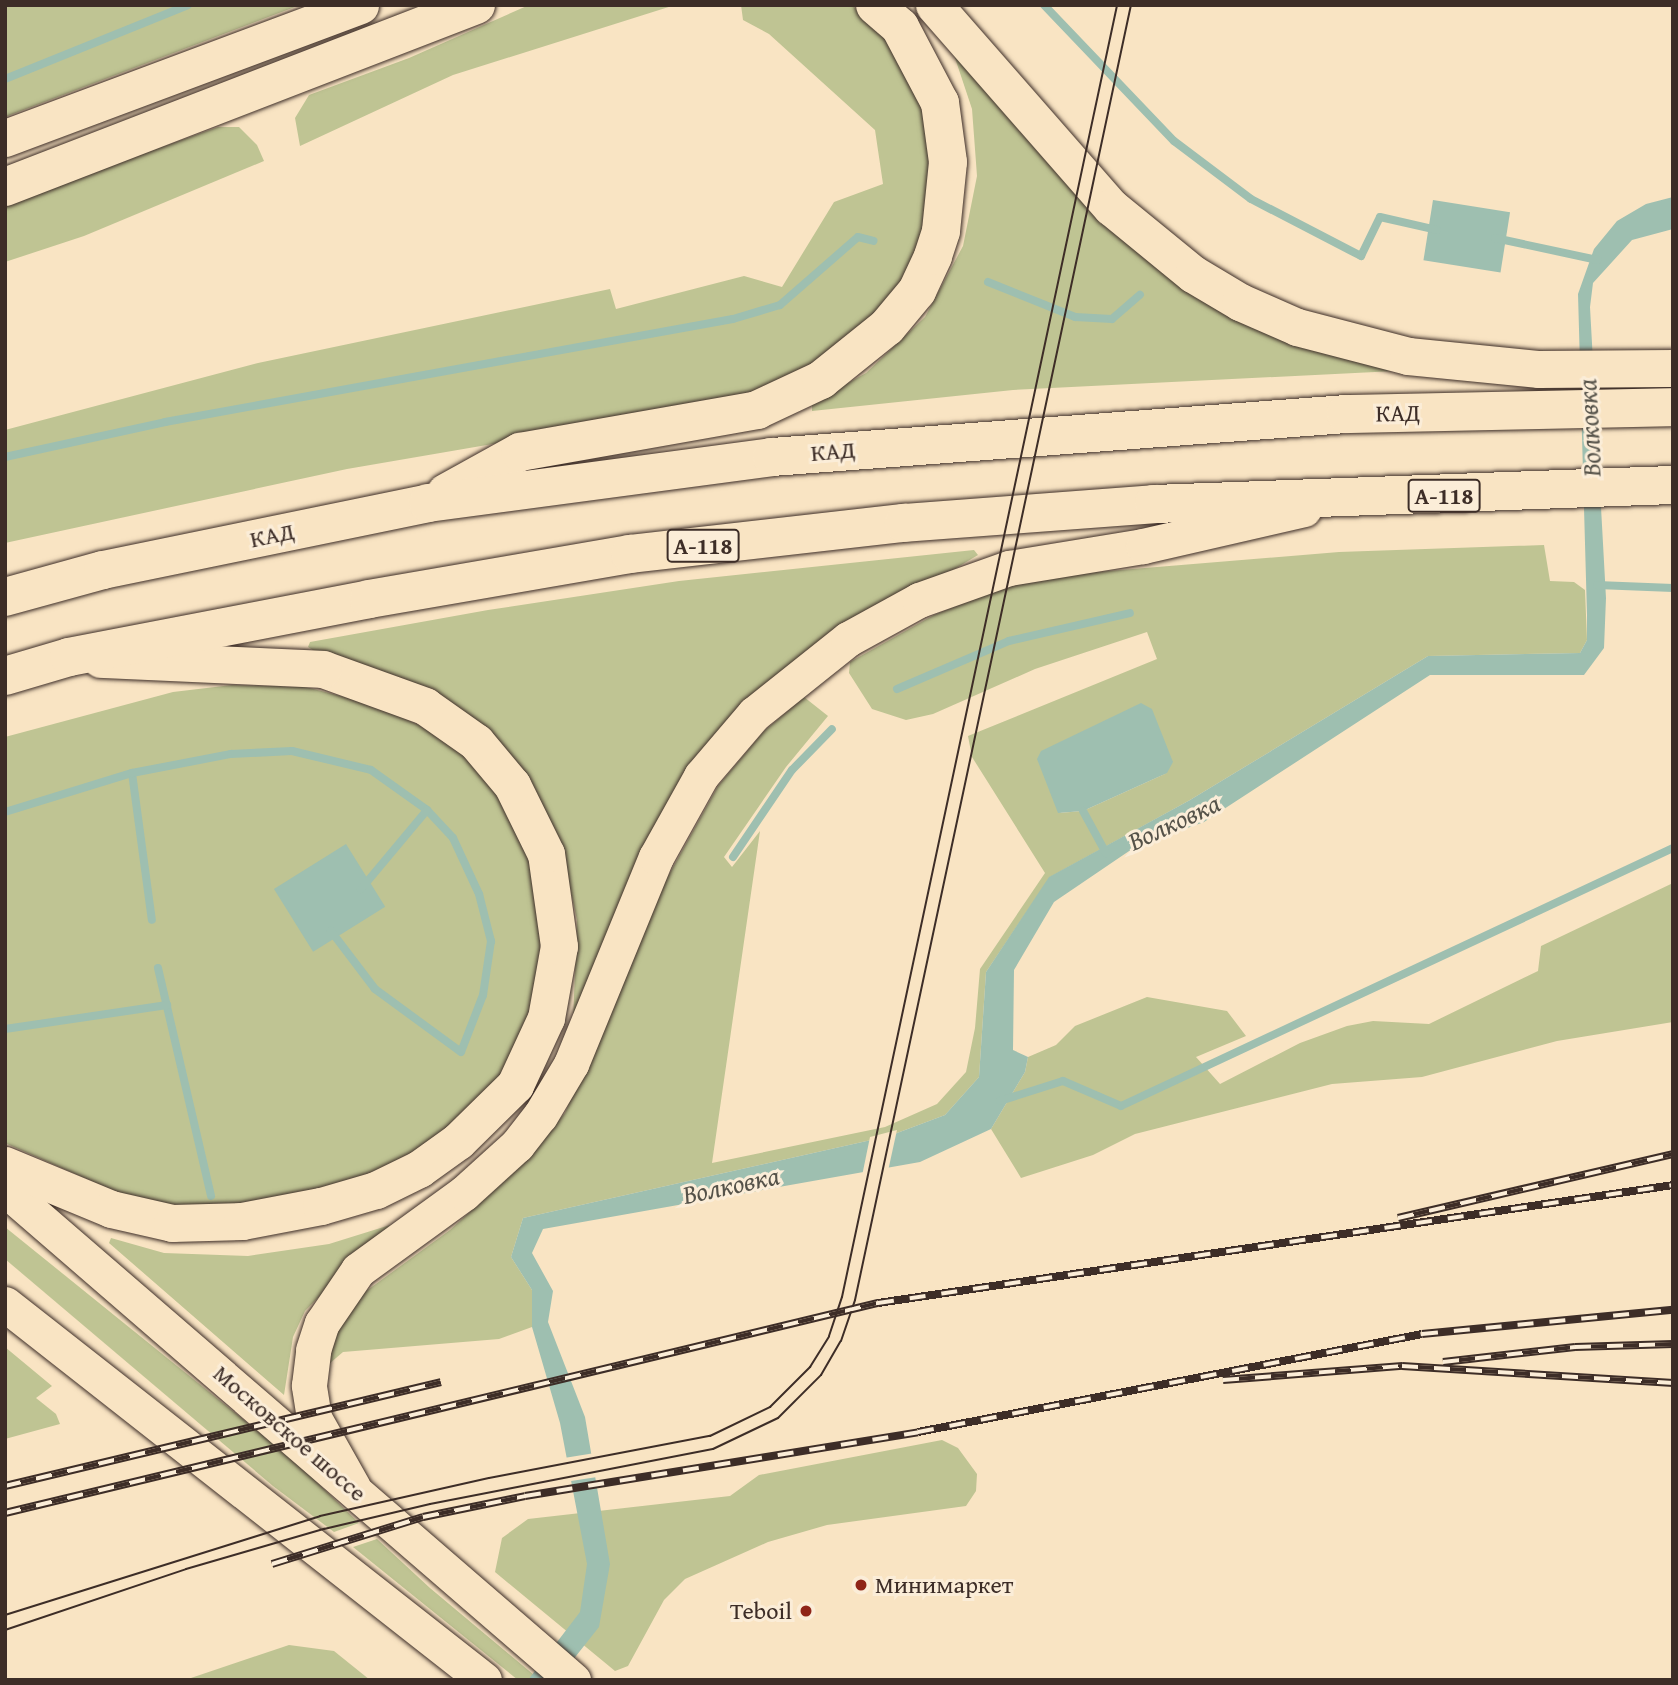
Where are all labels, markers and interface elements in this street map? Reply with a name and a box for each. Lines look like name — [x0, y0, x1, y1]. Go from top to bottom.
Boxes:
water label: Волковка — [1571, 378, 1607, 478]
street label: КАД — [1375, 398, 1421, 428]
street label: КАД — [810, 435, 856, 467]
road number: А-118 — [1407, 476, 1481, 516]
street label: КАД — [247, 516, 297, 554]
road number: А-118 — [666, 526, 740, 566]
water label: Волковка — [1123, 787, 1225, 857]
water label: Волковка — [680, 1160, 782, 1210]
street label: Московское шоссе — [208, 1359, 372, 1507]
place label: Минимаркет — [875, 1571, 1013, 1599]
marker: Минимаркет — [853, 1577, 869, 1593]
place label: Teboil — [730, 1597, 792, 1625]
marker: Teboil — [798, 1603, 814, 1619]

